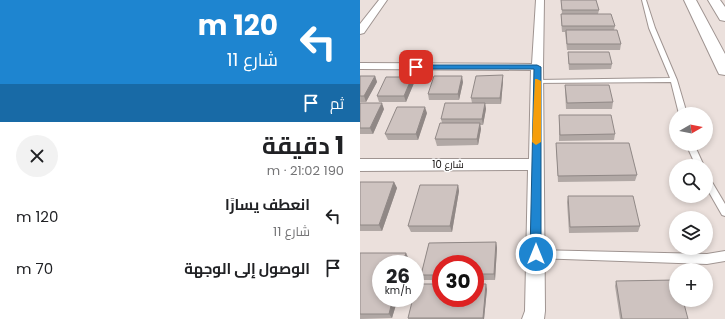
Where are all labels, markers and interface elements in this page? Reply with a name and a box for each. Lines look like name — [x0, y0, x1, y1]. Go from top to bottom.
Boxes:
text: 120 m — [198, 6, 278, 45]
icon: left — [292, 16, 344, 68]
text: شارع 11 — [227, 47, 278, 72]
pin — [399, 50, 433, 84]
icon: arrive — [405, 56, 427, 78]
icon: arrive — [300, 92, 322, 114]
text: ثم — [330, 93, 344, 114]
north arrow — [669, 107, 713, 151]
map controls — [669, 107, 713, 307]
text: 1 دقيقة — [262, 129, 344, 162]
button: close — [16, 135, 58, 177]
street label: شارع 10 — [432, 157, 464, 172]
button: search — [669, 159, 713, 203]
text: 190 m · 21:02 — [267, 161, 344, 180]
text: انعطف يسارًا — [225, 194, 310, 215]
icon: left — [322, 205, 344, 227]
text: 120 m — [16, 206, 58, 227]
button: layers — [669, 211, 713, 255]
text: شارع 11 — [273, 222, 310, 241]
position arrow — [515, 233, 557, 275]
speed limit sign: 30 — [432, 255, 484, 307]
icon: arrive — [322, 257, 344, 279]
text: 70 m — [16, 258, 53, 279]
text: الوصول إلى الوجهة — [184, 258, 310, 279]
text: 26 — [386, 262, 410, 290]
button: + — [669, 263, 713, 307]
text: km/h — [385, 283, 411, 298]

